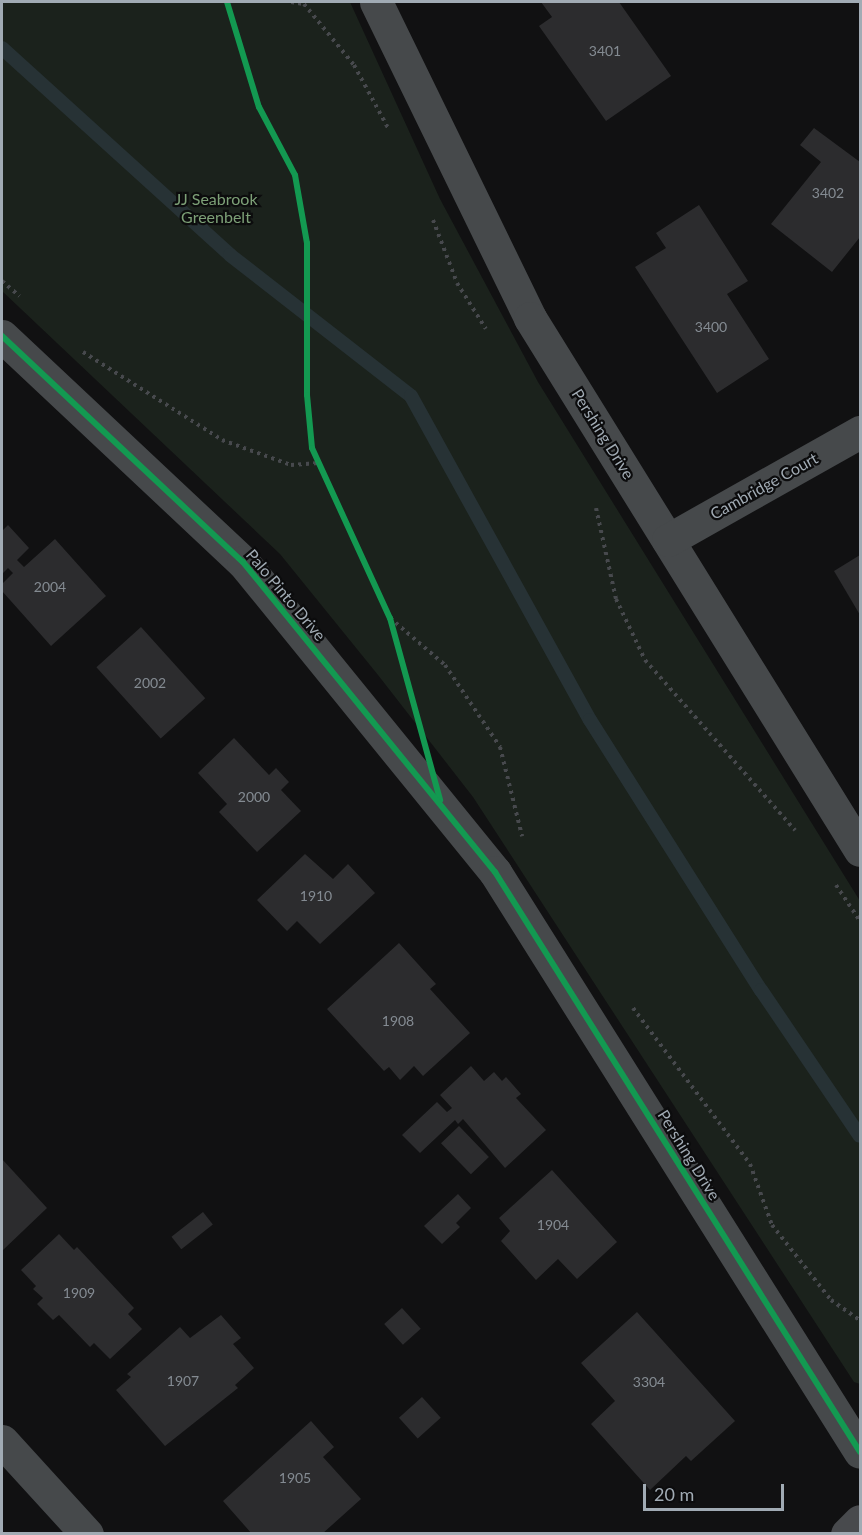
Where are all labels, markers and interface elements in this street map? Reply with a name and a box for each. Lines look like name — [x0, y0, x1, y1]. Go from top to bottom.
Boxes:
house number: 3401 — [589, 43, 621, 59]
house number: 3402 — [812, 185, 844, 201]
park label: JJ Seabrook Greenbelt — [174, 189, 258, 227]
house number: 3400 — [695, 319, 727, 335]
street label: Pershing Drive — [568, 385, 638, 483]
street label: Cambridge Court — [707, 448, 821, 524]
street label: Palo Pinto Drive — [242, 545, 330, 645]
house number: 2004 — [34, 579, 66, 595]
house number: 2002 — [134, 675, 166, 691]
house number: 2000 — [238, 789, 270, 805]
house number: 1910 — [300, 888, 332, 904]
house number: 1908 — [382, 1013, 414, 1029]
street label: Pershing Drive — [654, 1106, 724, 1204]
house number: 1904 — [537, 1217, 569, 1233]
house number: 1909 — [63, 1285, 95, 1301]
house number: 1907 — [167, 1373, 199, 1389]
house number: 3304 — [633, 1374, 665, 1390]
house number: 1905 — [279, 1470, 311, 1486]
scale bar — [646, 1472, 787, 1510]
text: 20 m — [654, 1483, 694, 1505]

